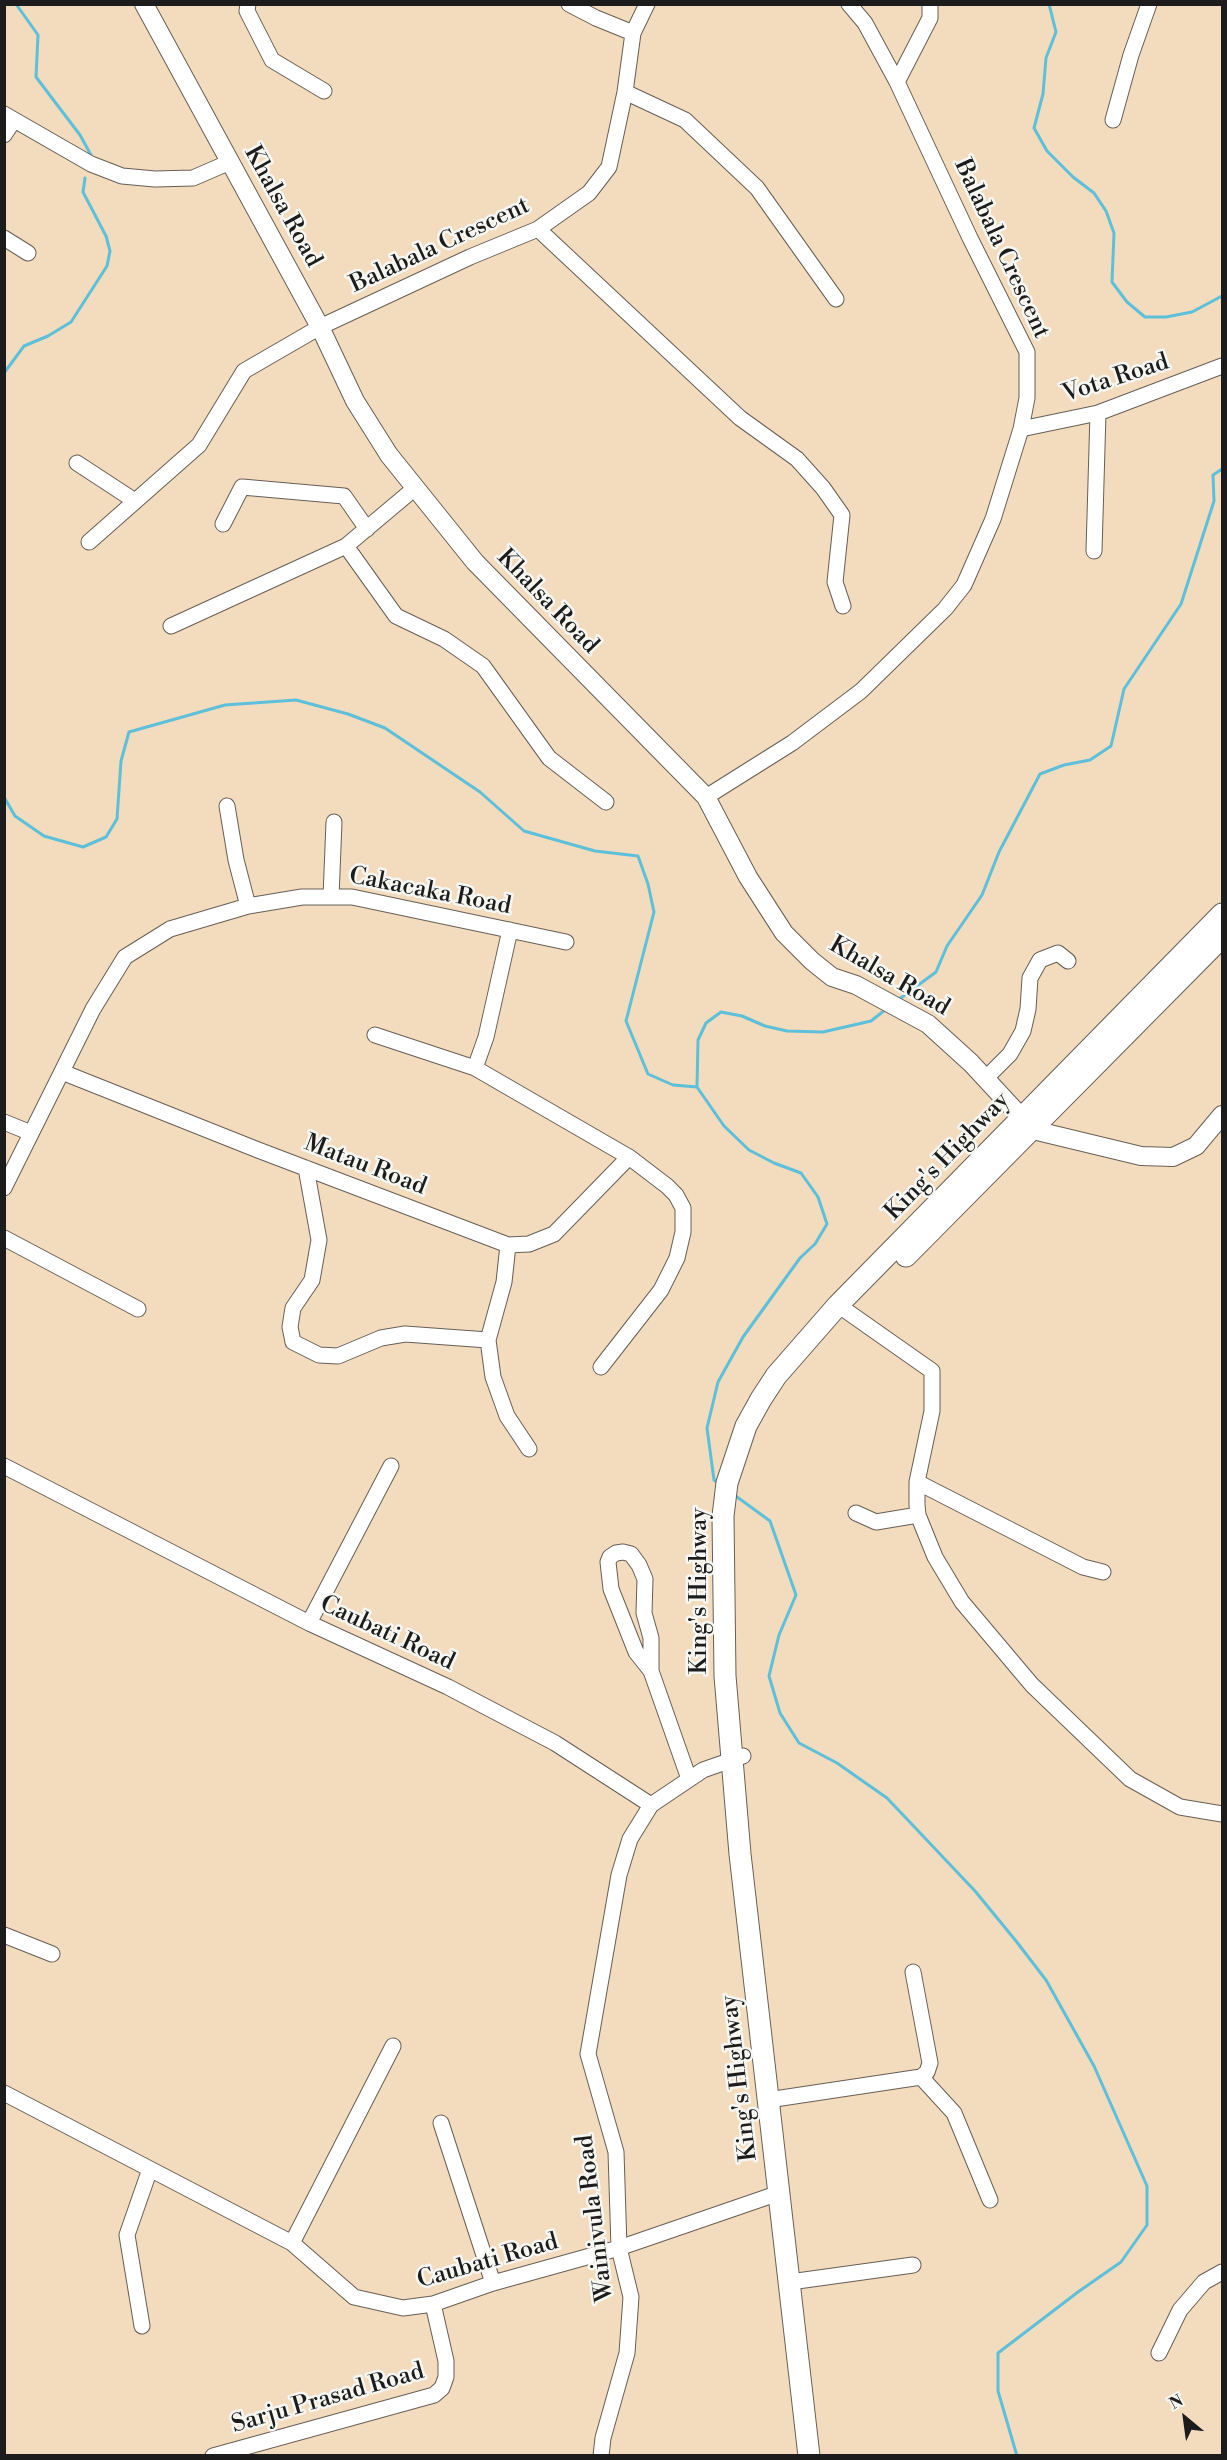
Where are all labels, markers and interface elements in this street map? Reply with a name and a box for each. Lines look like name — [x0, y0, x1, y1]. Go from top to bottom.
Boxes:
street label: Khalsa Road — [237, 141, 327, 273]
street label: Balabala Crescent — [947, 155, 1055, 343]
street label: Balabala Crescent — [346, 192, 534, 300]
street label: Vota Road — [1059, 348, 1173, 410]
street label: Khalsa Road — [490, 544, 604, 660]
street label: Cakacaka Road — [347, 862, 513, 922]
street label: Khalsa Road — [824, 931, 954, 1023]
street label: King's Highway — [880, 1087, 1016, 1227]
street label: Matau Road — [300, 1130, 430, 1202]
street label: King's Highway — [686, 1507, 714, 1675]
street label: Caubati Road — [315, 1590, 459, 1678]
street label: King's Highway — [716, 1993, 764, 2163]
street label: Wainivula Road — [571, 2133, 621, 2303]
street label: Caubati Road — [414, 2228, 562, 2296]
street label: Sarju Prasad Road — [228, 2358, 428, 2440]
north arrow — [1155, 2388, 1215, 2448]
text: N — [1166, 2390, 1187, 2414]

